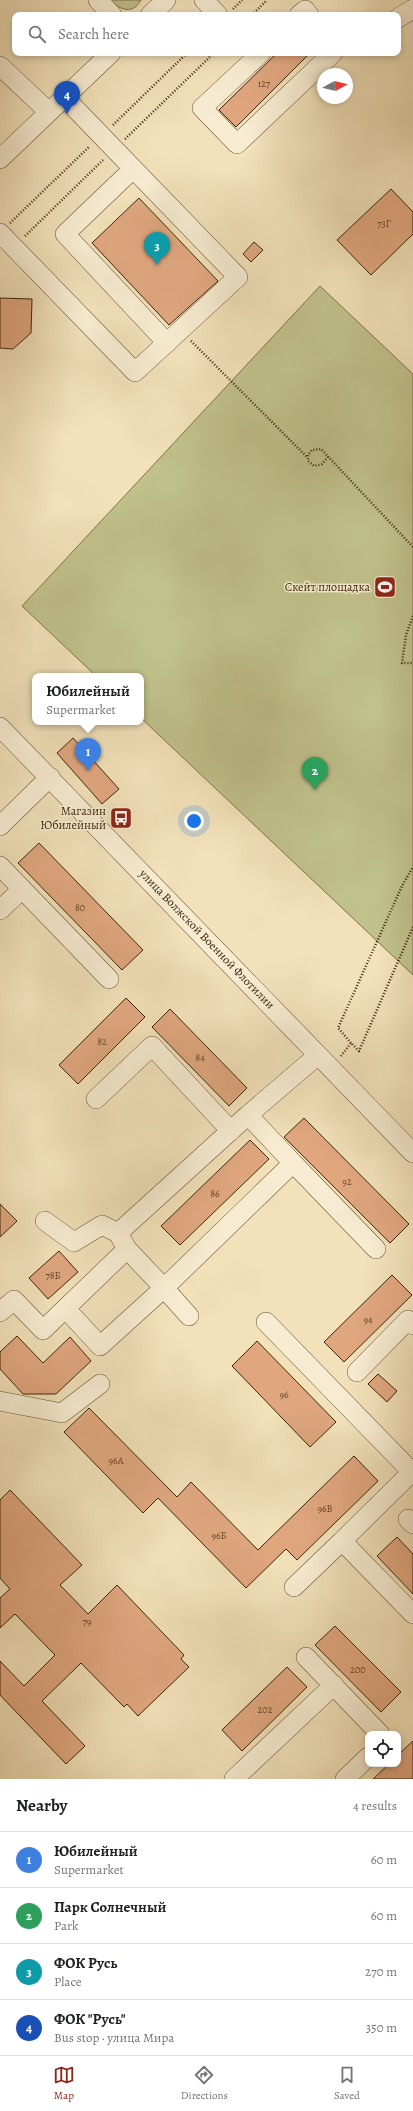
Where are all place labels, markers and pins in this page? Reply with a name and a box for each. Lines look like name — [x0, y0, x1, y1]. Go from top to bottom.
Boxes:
pin: 4 — [54, 81, 80, 114]
pin: 3 — [144, 232, 170, 265]
sports icon: Скейт площадка — [372, 574, 398, 600]
place label: Скейт площадка — [285, 579, 370, 595]
pin: 1 — [75, 738, 101, 771]
pin: 2 — [302, 757, 328, 790]
place label: Магазин Юбилейный — [40, 803, 106, 833]
bus stop icon: Магазин Юбилейный — [108, 805, 134, 831]

